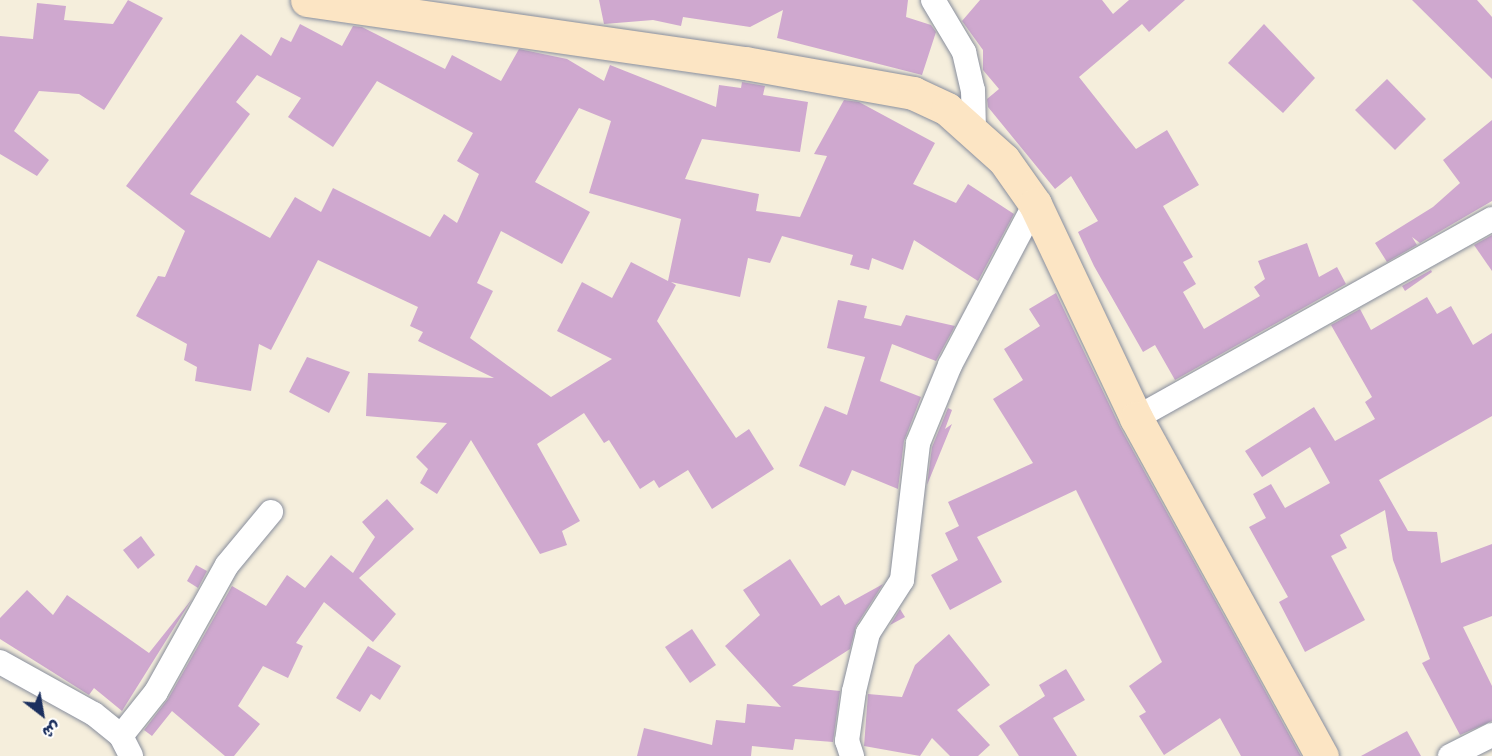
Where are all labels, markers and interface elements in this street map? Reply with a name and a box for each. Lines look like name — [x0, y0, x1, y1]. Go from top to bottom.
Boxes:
north arrow — [12, 684, 72, 744]
text: ش — [39, 716, 64, 743]

